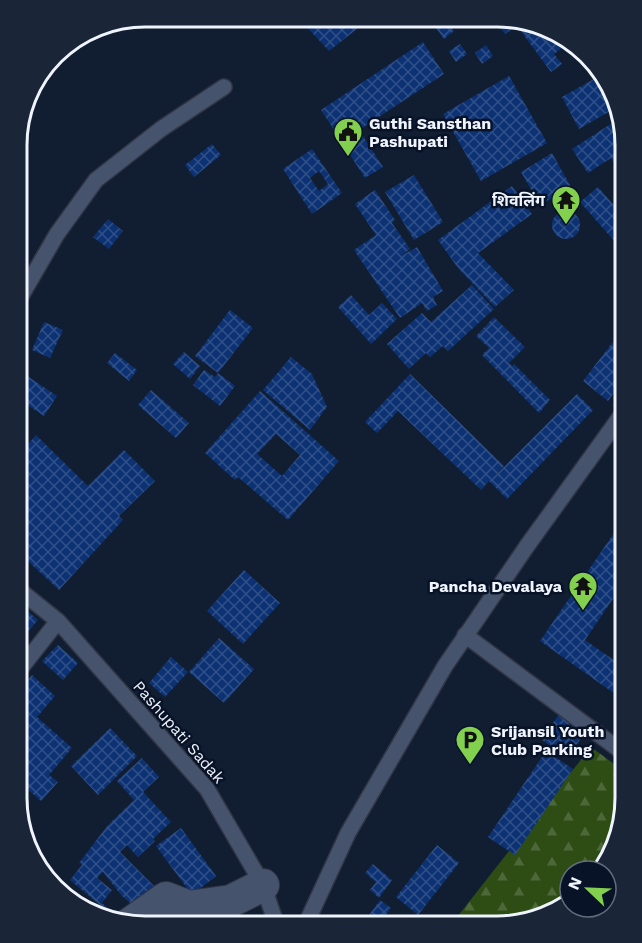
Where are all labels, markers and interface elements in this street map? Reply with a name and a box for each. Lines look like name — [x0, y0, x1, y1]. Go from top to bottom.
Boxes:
place label: Guthi Sansthan Pashupati — [369, 114, 491, 151]
public building icon: Guthi Sansthan Pashupati — [332, 116, 364, 158]
temple icon: शिवलिंग — [550, 184, 582, 226]
place label: शिवलिंग — [492, 191, 546, 210]
temple icon: Pancha Devalaya — [567, 570, 599, 612]
place label: Pancha Devalaya — [429, 577, 563, 596]
street label: Pashupati Sadak — [129, 677, 229, 787]
place label: Srijansil Youth Club Parking — [491, 722, 604, 759]
parking icon: Srijansil Youth Club Parking — [454, 724, 486, 766]
north arrow — [558, 859, 618, 919]
text: N — [564, 874, 586, 893]

